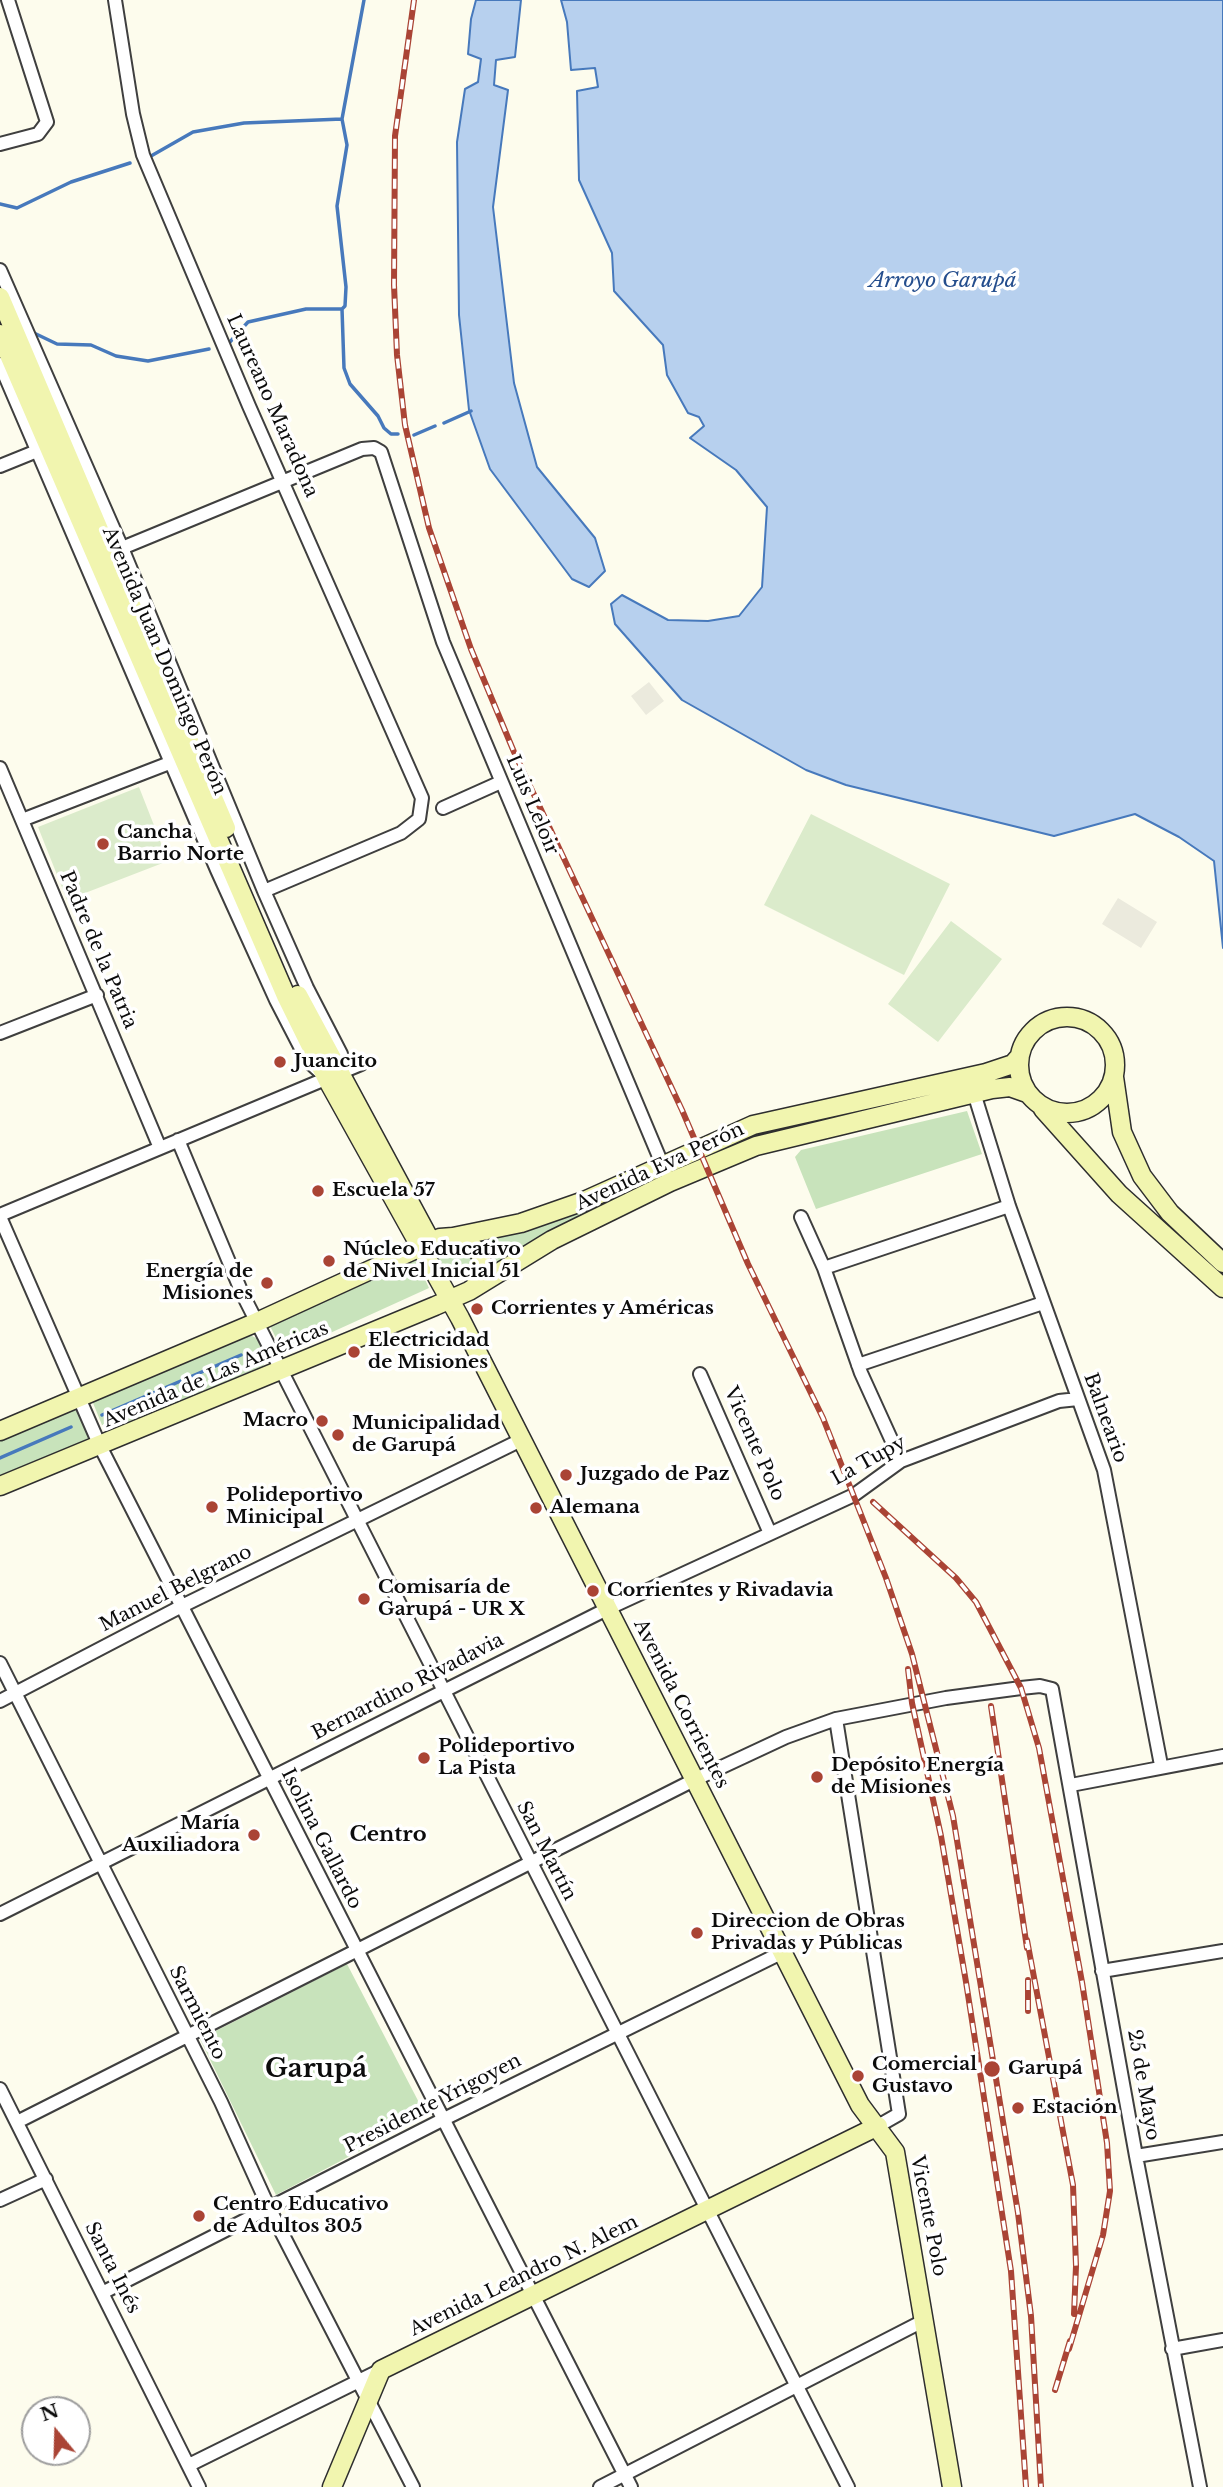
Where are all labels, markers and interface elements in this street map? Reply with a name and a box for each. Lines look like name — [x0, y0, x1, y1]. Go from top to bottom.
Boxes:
water label: Arroyo Garupá — [869, 268, 1017, 294]
street label: Laureano Maradona — [221, 311, 323, 501]
street label: Avenida Juan Domingo Perón — [97, 524, 231, 798]
street label: Luis Leloir — [501, 752, 563, 858]
place label: Cancha Barrio Norte — [117, 822, 244, 866]
marker: Cancha Barrio Norte — [95, 836, 111, 852]
street label: Padre de la Patria — [54, 868, 142, 1032]
place label: Juancito — [294, 1051, 377, 1073]
marker: Juancito — [272, 1054, 288, 1070]
street label: Avenida Eva Perón — [572, 1118, 748, 1216]
place label: Escuela 57 — [332, 1180, 434, 1202]
marker: Escuela 57 — [310, 1183, 326, 1199]
place label: Núcleo Educativo de Nivel Inicial 51 — [343, 1239, 521, 1283]
marker: Núcleo Educativo de Nivel Inicial 51 — [321, 1253, 337, 1269]
place label: Energía de Misiones — [145, 1261, 253, 1305]
marker: Energía de Misiones — [259, 1275, 275, 1291]
place label: Corrientes y Américas — [491, 1298, 714, 1320]
marker: Corrientes y Américas — [469, 1301, 485, 1317]
street label: Avenida de Las Américas — [100, 1317, 332, 1433]
place label: Electricidad de Misiones — [368, 1330, 490, 1374]
marker: Electricidad de Misiones — [346, 1344, 362, 1360]
street label: Balneario — [1078, 1370, 1132, 1466]
street label: Vicente Polo — [719, 1383, 789, 1505]
place label: Macro — [243, 1410, 308, 1432]
marker: Macro — [314, 1413, 330, 1429]
place label: Municipalidad de Garupá — [352, 1413, 500, 1457]
marker: Municipalidad de Garupá — [330, 1427, 346, 1443]
street label: La Tupy — [828, 1431, 910, 1491]
place label: Juzgado de Paz — [580, 1464, 729, 1486]
marker: Juzgado de Paz — [558, 1467, 574, 1483]
place label: Polideportivo Minicipal — [226, 1485, 363, 1529]
place label: Alemana — [550, 1497, 640, 1519]
marker: Polideportivo Minicipal — [204, 1499, 220, 1515]
marker: Alemana — [528, 1500, 544, 1516]
street label: Manuel Belgrano — [96, 1541, 256, 1637]
place label: Comisaría de Garupá - UR X — [378, 1577, 525, 1621]
place label: Corrientes y Rivadavia — [607, 1580, 833, 1602]
marker: Corrientes y Rivadavia — [585, 1583, 601, 1599]
marker: Comisaría de Garupá - UR X — [356, 1591, 372, 1607]
street label: Avenida Corrientes — [628, 1616, 734, 1792]
street label: Bernardino Rivadavia — [308, 1629, 508, 1745]
place label: Polideportivo La Pista — [438, 1736, 575, 1780]
marker: Polideportivo La Pista — [416, 1750, 432, 1766]
place label: Depósito Energía de Misiones — [831, 1755, 1004, 1799]
street label: Isolina Gallardo — [276, 1765, 366, 1913]
marker: Depósito Energía de Misiones — [809, 1769, 825, 1785]
street label: San Martín — [511, 1798, 581, 1904]
place label: María Auxiliadora — [122, 1813, 240, 1857]
district label: Centro — [349, 1822, 427, 1848]
marker: María Auxiliadora — [246, 1827, 262, 1843]
place label: Direccion de Obras Privadas y Públicas — [711, 1911, 905, 1955]
marker: Direccion de Obras Privadas y Públicas — [689, 1925, 705, 1941]
street label: Sarmiento — [164, 1962, 230, 2064]
street label: 25 de Mayo — [1122, 2028, 1164, 2142]
street label: Presidente Yrigoyen — [341, 2049, 525, 2159]
district label: Garupá — [265, 2054, 367, 2086]
place label: Comercial Gustavo — [872, 2054, 977, 2098]
place label: Garupá — [1008, 2058, 1083, 2080]
marker: Garupá — [982, 2059, 1002, 2079]
marker: Comercial Gustavo — [850, 2068, 866, 2084]
place label: Estación — [1032, 2097, 1117, 2119]
marker: Estación — [1010, 2100, 1026, 2116]
street label: Vicente Polo — [905, 2154, 951, 2278]
place label: Centro Educativo de Adultos 305 — [213, 2194, 389, 2238]
marker: Centro Educativo de Adultos 305 — [191, 2208, 207, 2224]
street label: Avenida Leandro N. Alem — [406, 2211, 642, 2341]
street label: Santa Inés — [79, 2218, 145, 2318]
north arrow — [21, 2396, 91, 2466]
text: N — [37, 2399, 62, 2426]

